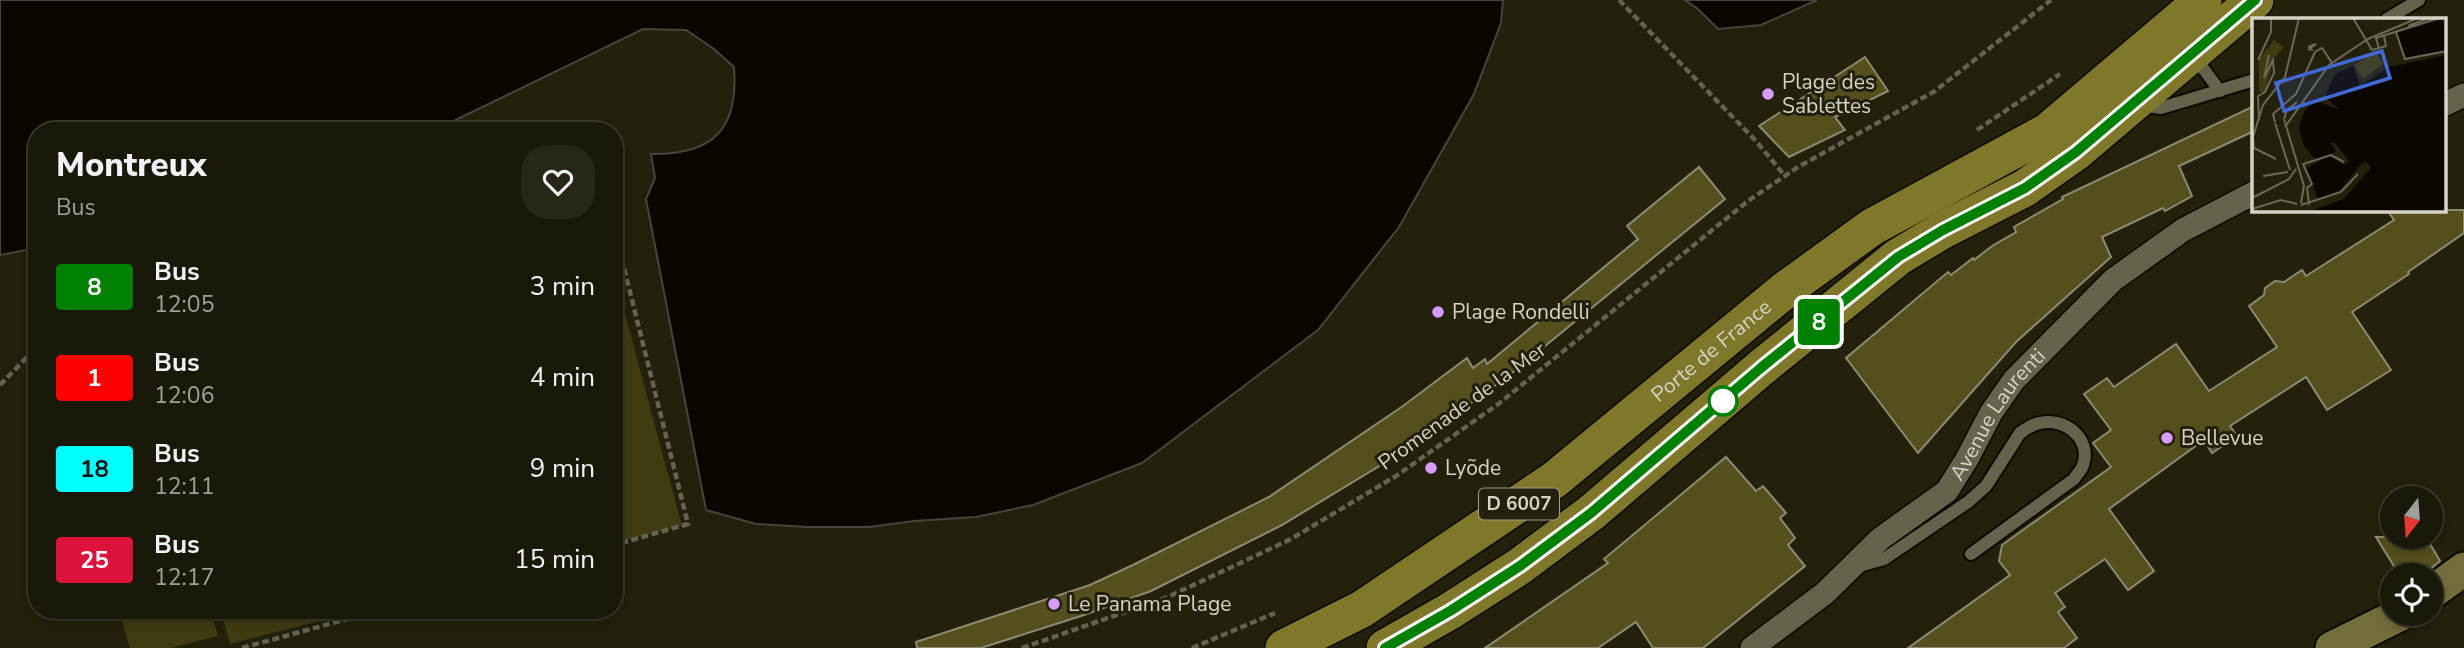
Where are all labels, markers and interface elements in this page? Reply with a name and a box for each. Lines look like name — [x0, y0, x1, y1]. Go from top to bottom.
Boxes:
inset map — [2252, 18, 2446, 212]
place label: Plage des Sablettes — [1782, 68, 1875, 120]
marker: Plage des Sablettes — [1760, 86, 1776, 102]
text: Montreux — [56, 143, 207, 188]
button: heart — [521, 145, 595, 219]
text: Bus — [56, 192, 96, 223]
text: Bus — [154, 254, 200, 289]
text: 3 min — [530, 269, 595, 304]
text: 8 — [87, 271, 102, 303]
text: 12:05 — [154, 289, 214, 320]
street label: Porte de France — [1645, 293, 1777, 408]
place label: Plage Rondelli — [1452, 298, 1590, 326]
line badge: 8 — [1796, 299, 1842, 345]
marker: Plage Rondelli — [1430, 304, 1446, 320]
text: 8 — [1812, 306, 1826, 338]
street label: Promenade de la Mer — [1372, 335, 1552, 477]
street label: Avenue Laurenti — [1943, 342, 2052, 486]
text: Bus — [154, 345, 200, 380]
text: 4 min — [530, 360, 595, 395]
text: 1 — [87, 362, 102, 394]
text: 12:06 — [154, 380, 214, 411]
unlabelled marker — [1708, 386, 1738, 416]
place label: Bellevue — [2181, 424, 2264, 452]
marker: Bellevue — [2159, 430, 2175, 446]
text: Bus — [154, 436, 200, 471]
text: 9 min — [530, 451, 595, 486]
text: 18 — [80, 453, 109, 485]
place label: Lyõde — [1445, 454, 1501, 482]
marker: Lyõde — [1423, 460, 1439, 476]
text: 12:11 — [154, 471, 214, 502]
north arrow — [2380, 486, 2443, 550]
map controls — [2380, 486, 2443, 626]
road number: D 6007 — [1479, 489, 1559, 520]
text: Bus — [154, 527, 200, 562]
text: 15 min — [514, 542, 595, 577]
text: 25 — [80, 544, 109, 576]
text: 12:17 — [154, 562, 214, 593]
button: locate — [2380, 563, 2443, 626]
place label: Le Panama Plage — [1068, 590, 1231, 618]
marker: Le Panama Plage — [1046, 596, 1062, 612]

